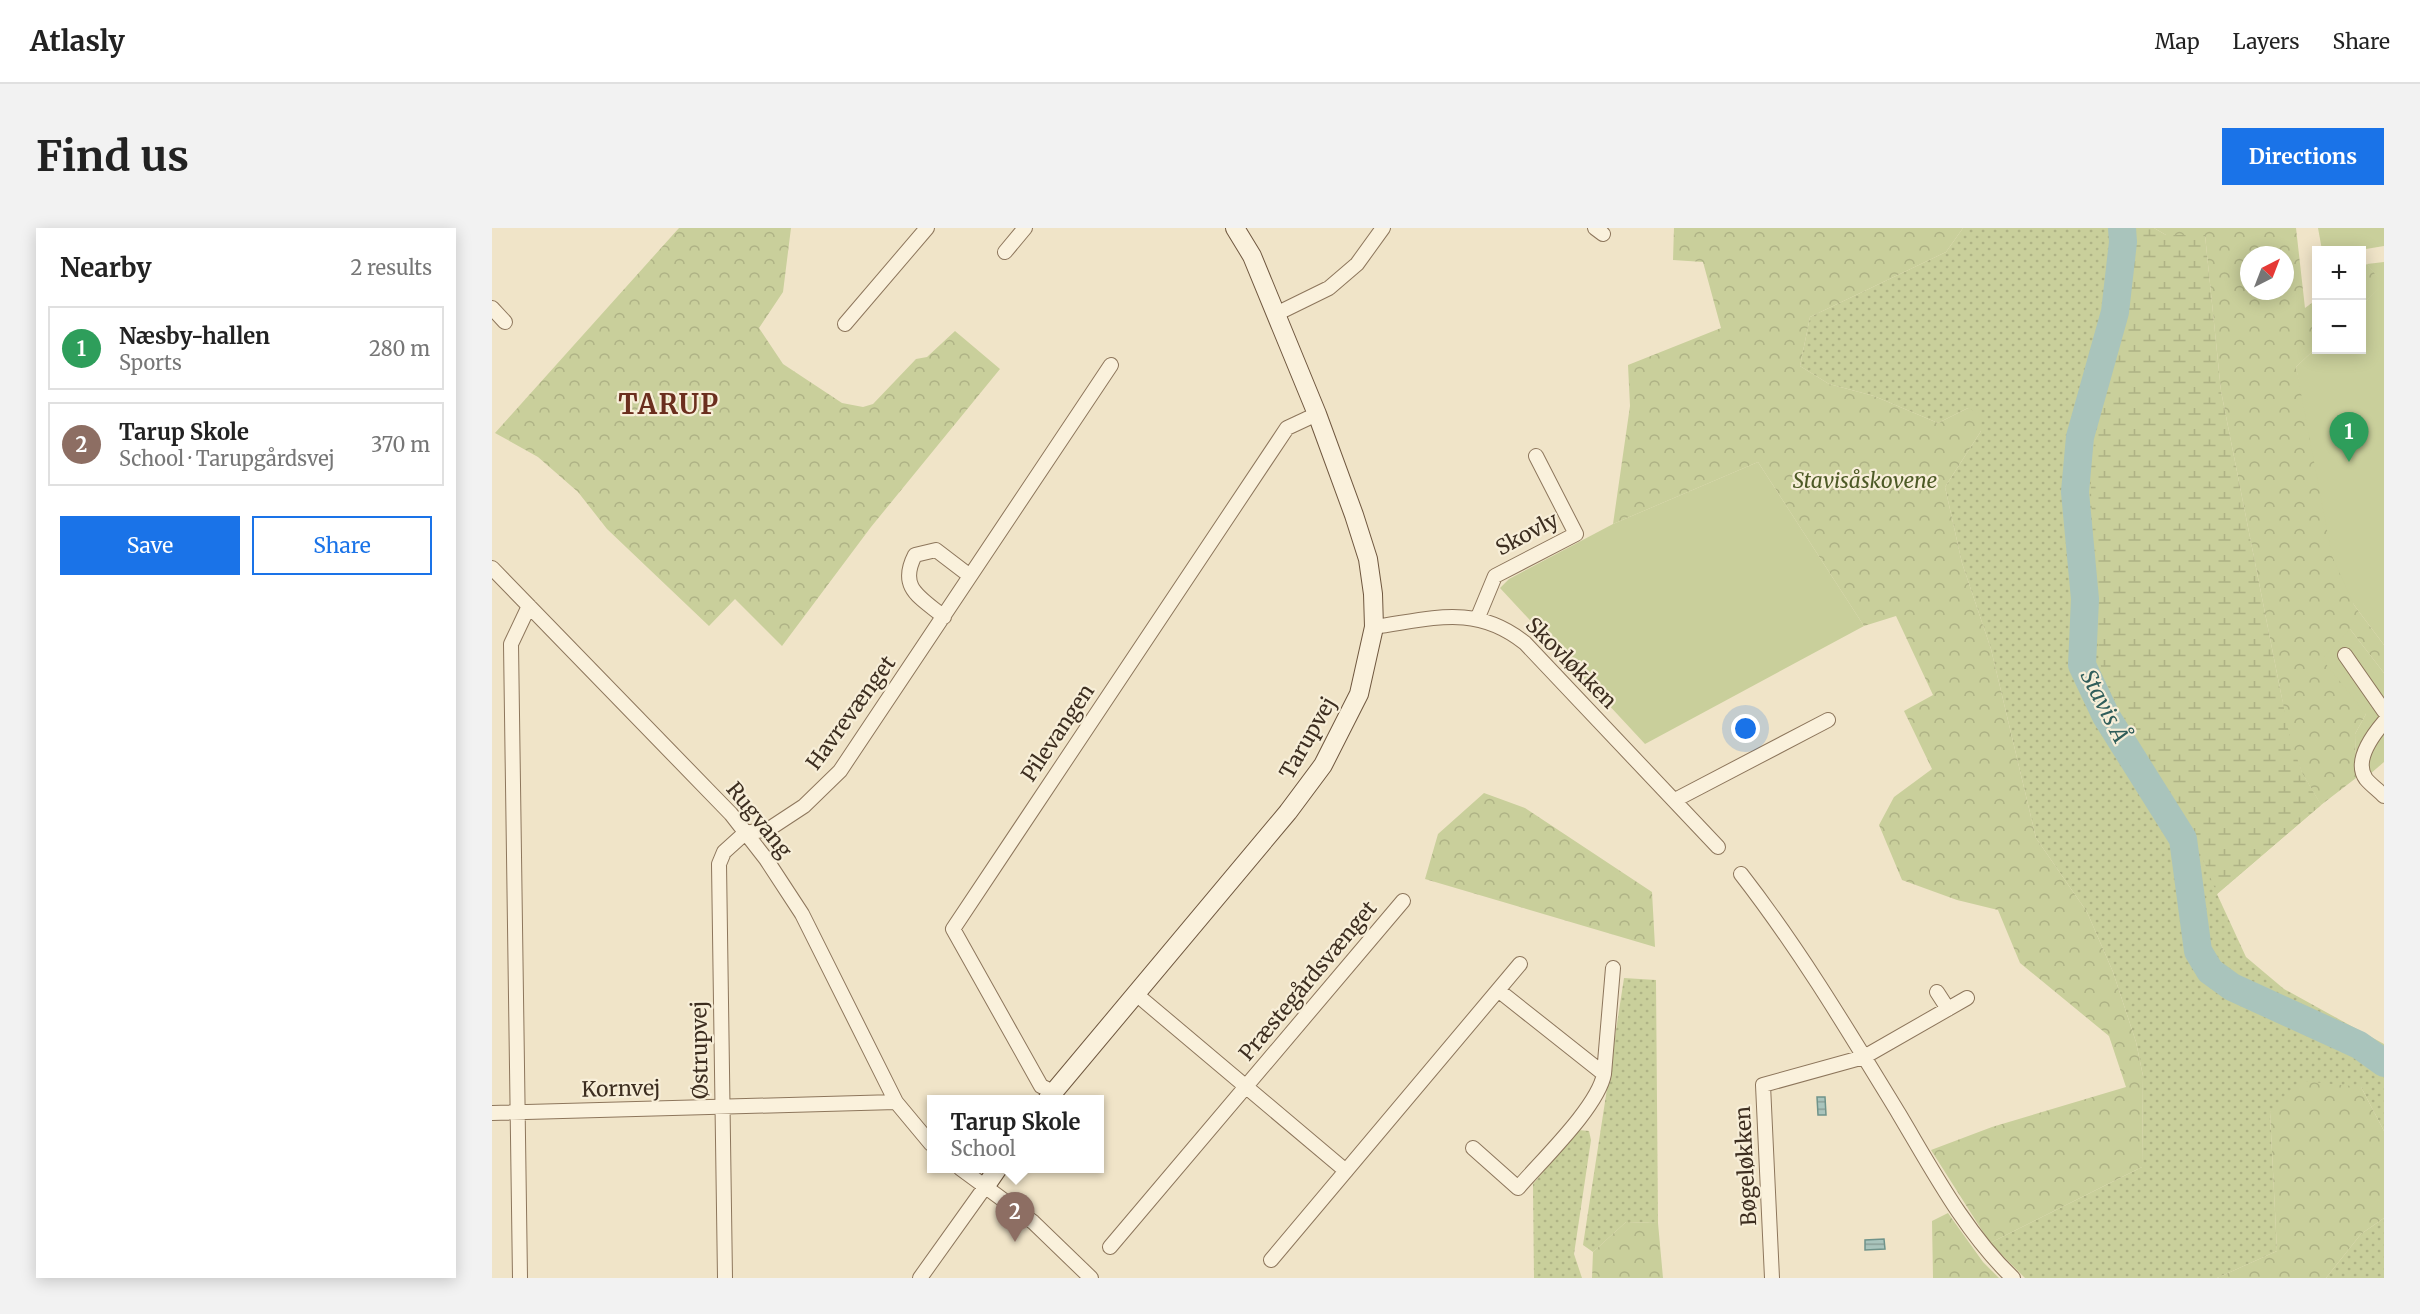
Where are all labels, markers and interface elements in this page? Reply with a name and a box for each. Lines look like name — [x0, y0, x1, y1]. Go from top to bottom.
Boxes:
text: Atlasly — [30, 23, 125, 59]
text: Map — [2155, 28, 2200, 55]
text: Layers — [2233, 28, 2300, 55]
text: Share — [2333, 28, 2390, 55]
button: Directions — [2222, 128, 2384, 185]
text: Find us — [36, 130, 189, 182]
north arrow — [2240, 246, 2294, 300]
map controls — [2312, 246, 2366, 354]
button: + — [2312, 246, 2366, 300]
text: Nearby — [60, 251, 152, 284]
text: 2 results — [350, 255, 432, 280]
button: − — [2312, 300, 2366, 354]
text: Næsby-hallen — [119, 322, 270, 350]
text: 1 — [77, 336, 86, 361]
text: 280 m — [369, 336, 430, 361]
text: Sports — [119, 350, 182, 375]
district label: TARUP — [618, 387, 720, 421]
pin: 1 — [2330, 412, 2368, 462]
text: Tarup Skole — [119, 418, 249, 446]
text: 2 — [76, 432, 87, 457]
text: 370 m — [371, 432, 430, 457]
text: School · Tarupgårdsvej — [119, 446, 335, 471]
park label: Stavisåskovene — [1793, 467, 1937, 494]
street label: Skovly — [1491, 506, 1563, 561]
button: Save — [60, 516, 240, 575]
button: Share — [252, 516, 432, 575]
street label: Skovløkken — [1520, 611, 1623, 714]
street label: Havrevænget — [800, 650, 901, 775]
water label: Stavis Å — [2075, 664, 2137, 748]
street label: Pilevangen — [1015, 679, 1100, 787]
street label: Tarupvej — [1273, 692, 1342, 784]
your location — [1731, 714, 1760, 743]
street label: Rugvang — [721, 776, 798, 863]
street label: Præstegårdsvænget — [1233, 895, 1382, 1066]
street label: Østrupvej — [685, 1001, 714, 1099]
street label: Kornvej — [581, 1074, 661, 1103]
popup — [927, 1095, 1104, 1173]
street label: Bøgeløkken — [1729, 1105, 1762, 1227]
text: Tarup Skole — [951, 1108, 1080, 1136]
text: School — [951, 1136, 1016, 1161]
pin: 2 — [996, 1192, 1034, 1242]

